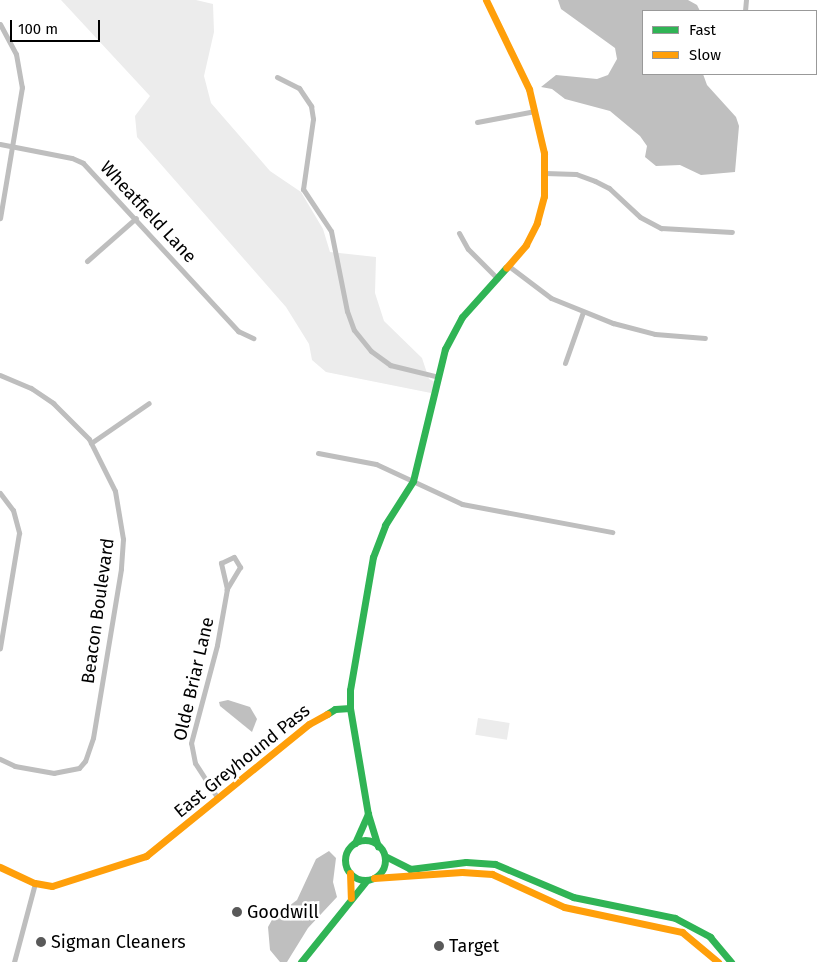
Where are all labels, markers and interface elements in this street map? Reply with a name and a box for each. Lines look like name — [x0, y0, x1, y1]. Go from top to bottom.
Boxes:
scale bar — [12, 10, 102, 42]
legend — [642, 10, 817, 75]
text: 100 m — [18, 20, 58, 38]
text: Fast — [689, 21, 716, 39]
text: Slow — [689, 46, 721, 64]
street label: Wheatfield Lane — [95, 157, 201, 267]
street label: Beacon Boulevard — [77, 537, 119, 685]
street label: Olde Briar Lane — [169, 615, 219, 743]
street label: East Greyhound Pass — [170, 700, 314, 822]
place label: Goodwill — [247, 901, 319, 923]
marker: Goodwill — [231, 906, 243, 918]
place label: Sigman Cleaners — [51, 931, 186, 953]
place label: Target — [449, 935, 499, 957]
marker: Sigman Cleaners — [35, 936, 47, 948]
marker: Target — [433, 940, 445, 952]

